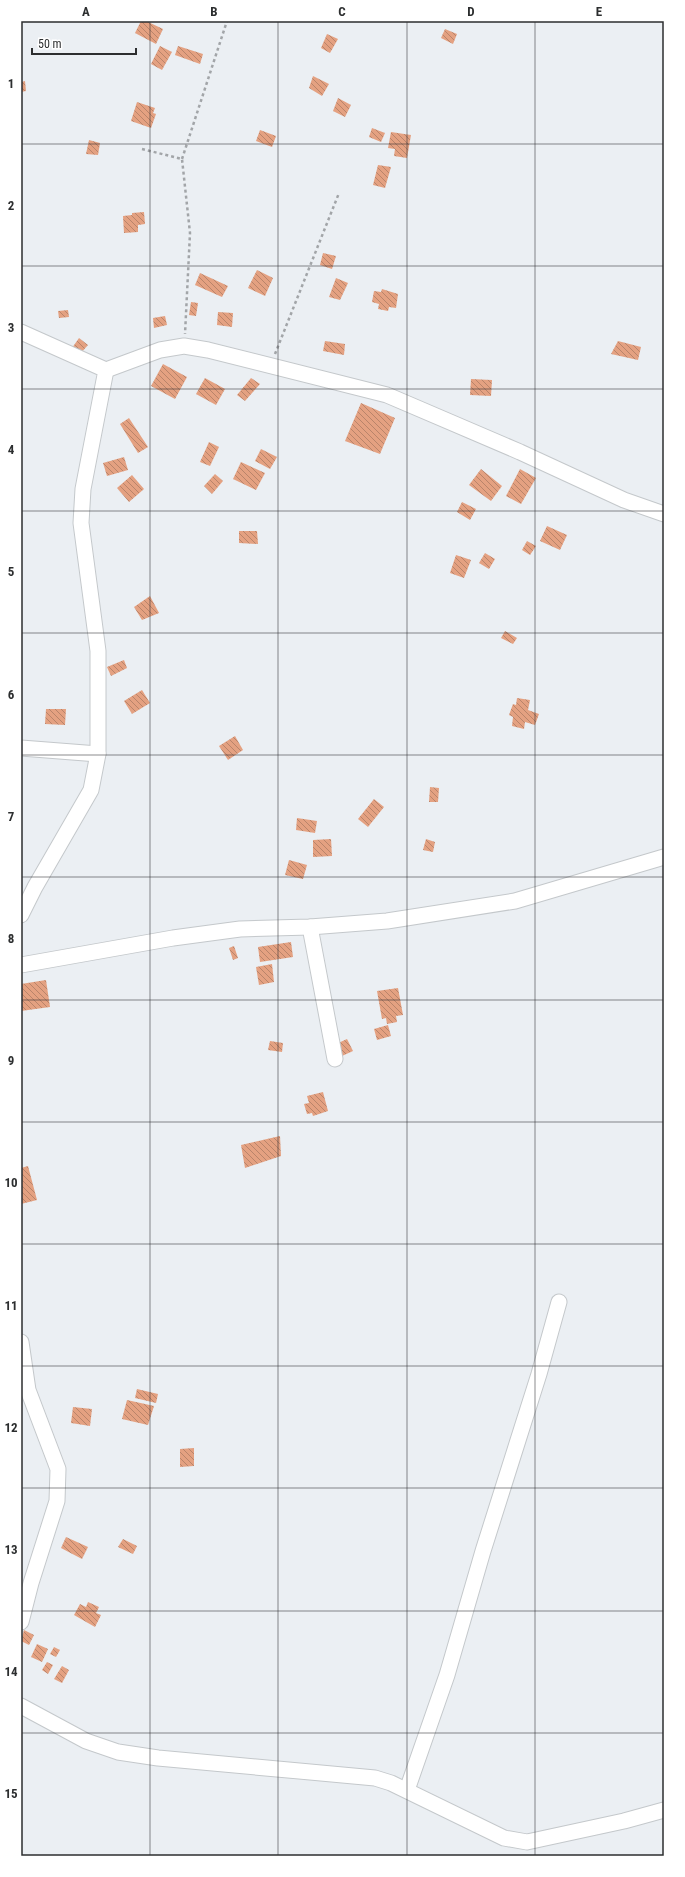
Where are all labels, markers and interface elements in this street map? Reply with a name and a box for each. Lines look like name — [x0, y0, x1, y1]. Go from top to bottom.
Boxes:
text: A — [82, 4, 90, 19]
text: B — [210, 4, 218, 19]
text: C — [338, 4, 346, 19]
text: D — [467, 4, 475, 19]
text: E — [596, 4, 603, 19]
scale bar — [32, 30, 136, 56]
text: 50 m — [38, 37, 62, 51]
text: 1 — [8, 76, 14, 91]
text: 2 — [8, 198, 15, 213]
text: 3 — [8, 320, 14, 335]
text: 4 — [8, 442, 15, 457]
text: 5 — [8, 564, 15, 579]
text: 6 — [8, 687, 15, 702]
text: 7 — [8, 809, 15, 824]
text: 8 — [8, 931, 14, 946]
text: 9 — [8, 1053, 14, 1068]
text: 10 — [4, 1175, 18, 1190]
text: 11 — [4, 1298, 18, 1313]
text: 12 — [4, 1420, 18, 1435]
text: 13 — [4, 1542, 18, 1557]
text: 14 — [4, 1664, 18, 1679]
text: 15 — [4, 1786, 18, 1801]

